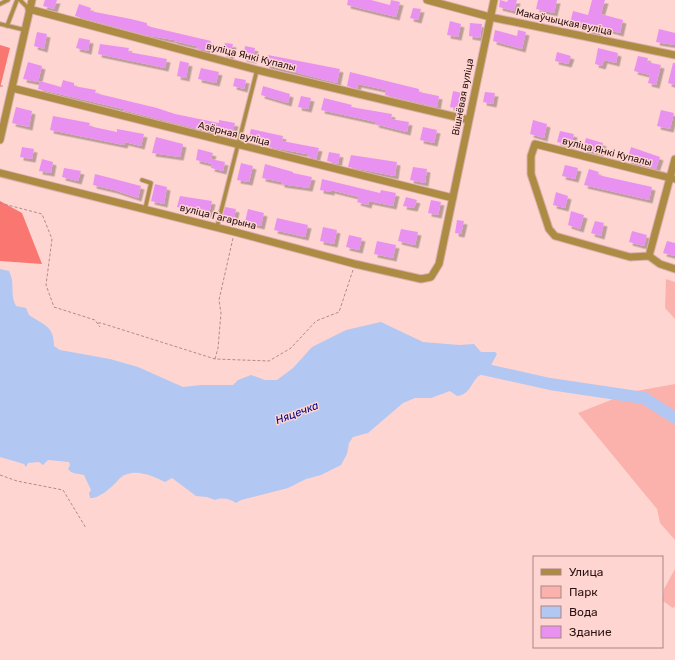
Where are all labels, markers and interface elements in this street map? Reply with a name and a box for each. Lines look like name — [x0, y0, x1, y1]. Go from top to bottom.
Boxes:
street label: Макаўчыцкая вуліца — [515, 6, 613, 38]
street label: вуліца Янкі Купалы — [205, 40, 297, 74]
street label: Вішнёвая вуліца — [450, 57, 476, 137]
street label: Азёрная вуліца — [197, 119, 271, 149]
street label: вуліца Янкі Купалы — [561, 135, 653, 169]
street label: вуліца Гагарына — [179, 202, 257, 232]
water label: Няцечка — [274, 399, 321, 427]
legend — [533, 556, 663, 648]
text: Улица — [569, 565, 603, 579]
text: Парк — [569, 585, 598, 599]
text: Вода — [569, 605, 598, 619]
text: Здание — [569, 625, 612, 639]

